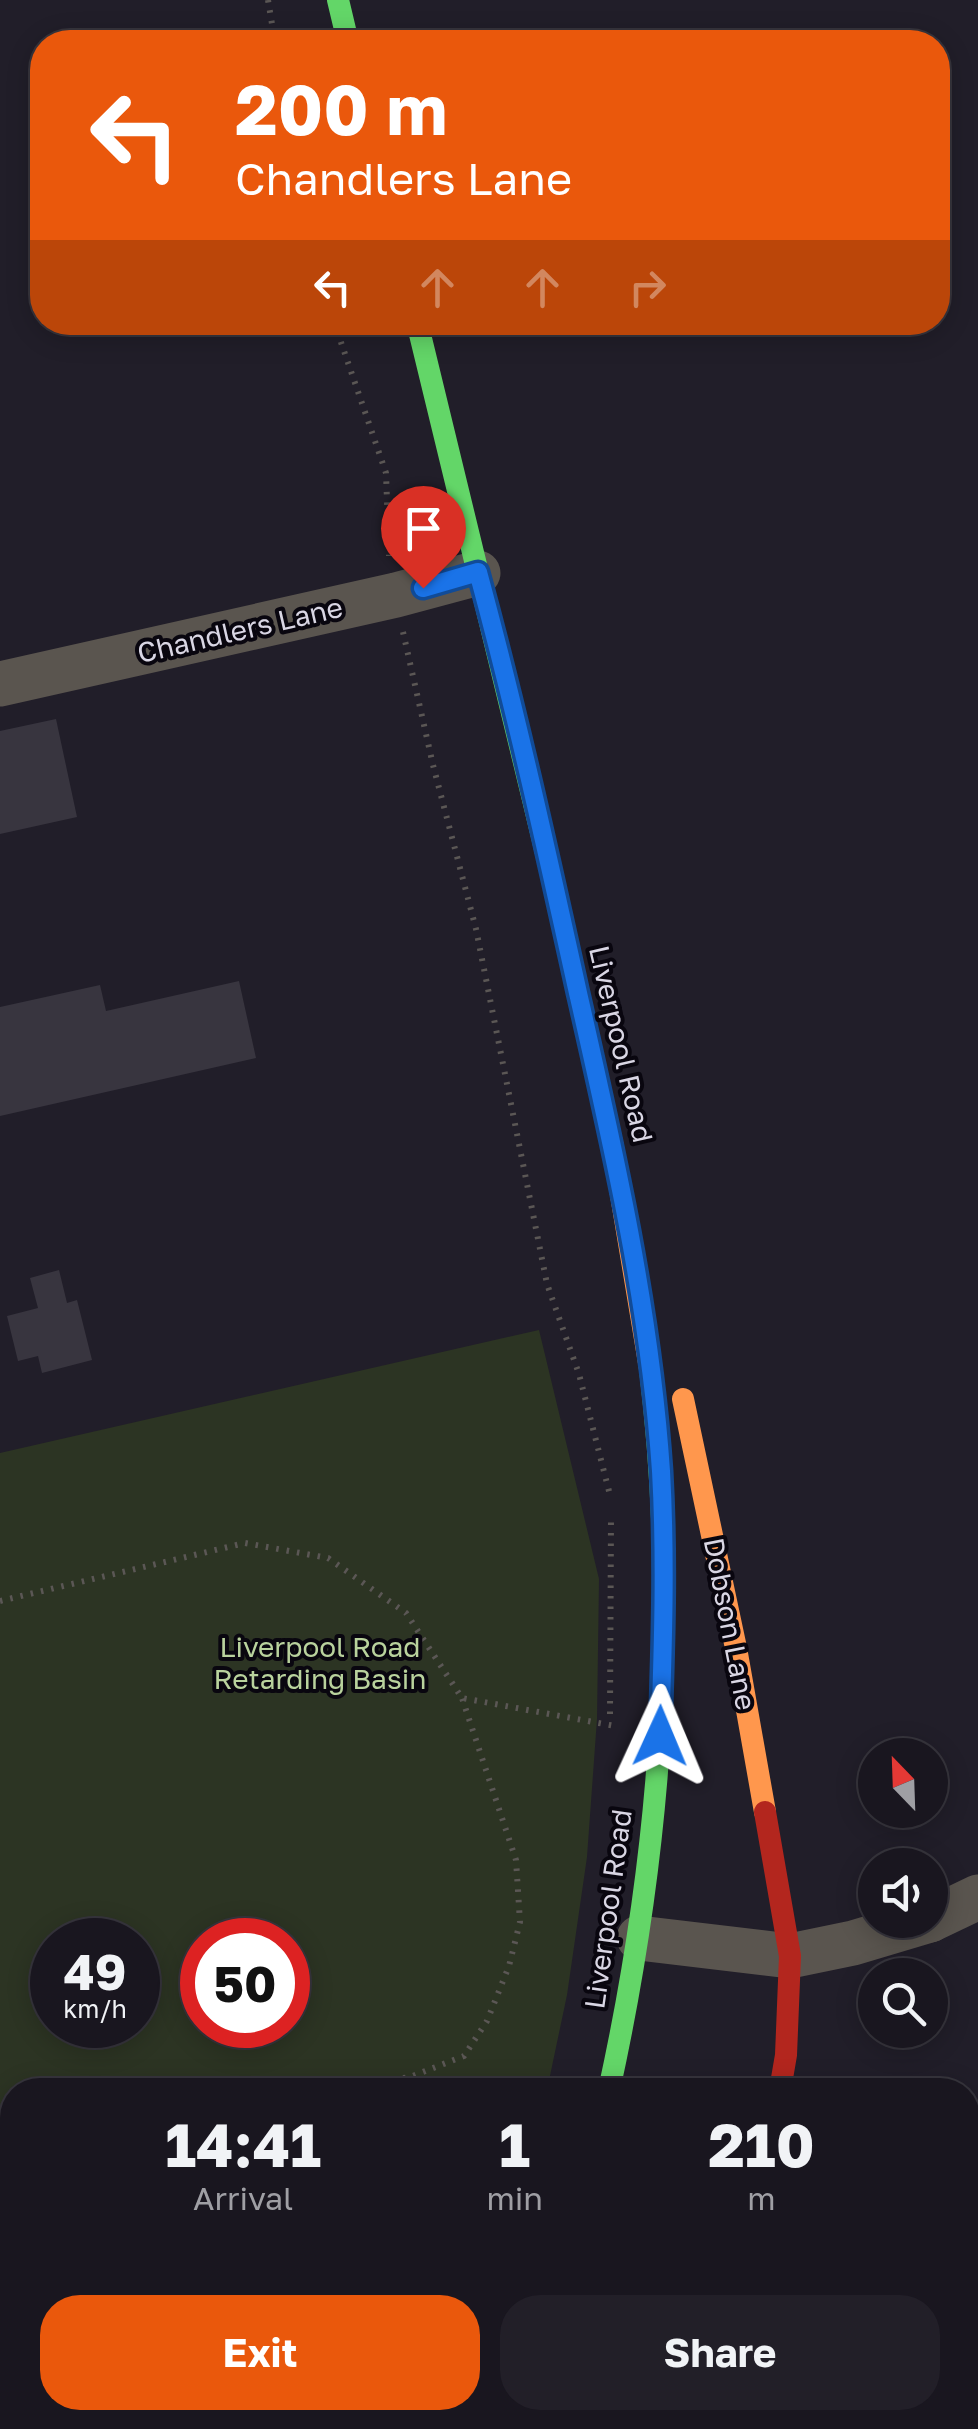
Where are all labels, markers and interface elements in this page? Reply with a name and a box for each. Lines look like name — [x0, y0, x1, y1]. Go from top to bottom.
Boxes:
text: 200 m — [235, 66, 447, 150]
icon: left — [70, 70, 200, 200]
text: Chandlers Lane — [235, 151, 572, 205]
icon: left — [305, 260, 360, 315]
icon: ahead — [410, 260, 465, 315]
icon: ahead — [515, 260, 570, 315]
icon: right — [620, 260, 675, 315]
pin — [381, 486, 466, 589]
icon: arrive — [396, 501, 451, 556]
street label: Chandlers Lane — [134, 590, 346, 669]
street label: Liverpool Road — [583, 942, 660, 1146]
street label: Dobson Lane — [698, 1535, 763, 1713]
park label: Liverpool Road Retarding Basin — [214, 1630, 426, 1695]
position arrow — [608, 1684, 712, 1788]
north arrow — [858, 1738, 948, 1828]
map controls — [858, 1738, 948, 2048]
street label: Liverpool Road — [577, 1807, 638, 2011]
button: sound — [858, 1848, 948, 1938]
speed limit sign: 50 — [180, 1918, 310, 2048]
text: 49 — [63, 1941, 126, 2001]
button: search — [858, 1958, 948, 2048]
text: km/h — [63, 1993, 127, 2024]
text: 14:41 — [165, 2108, 321, 2180]
text: 1 — [499, 2108, 530, 2180]
text: 210 — [708, 2108, 815, 2180]
text: Arrival — [193, 2179, 293, 2217]
text: min — [486, 2179, 543, 2217]
text: m — [747, 2179, 776, 2217]
button: Exit — [40, 2295, 480, 2410]
button: Share — [500, 2295, 940, 2410]

